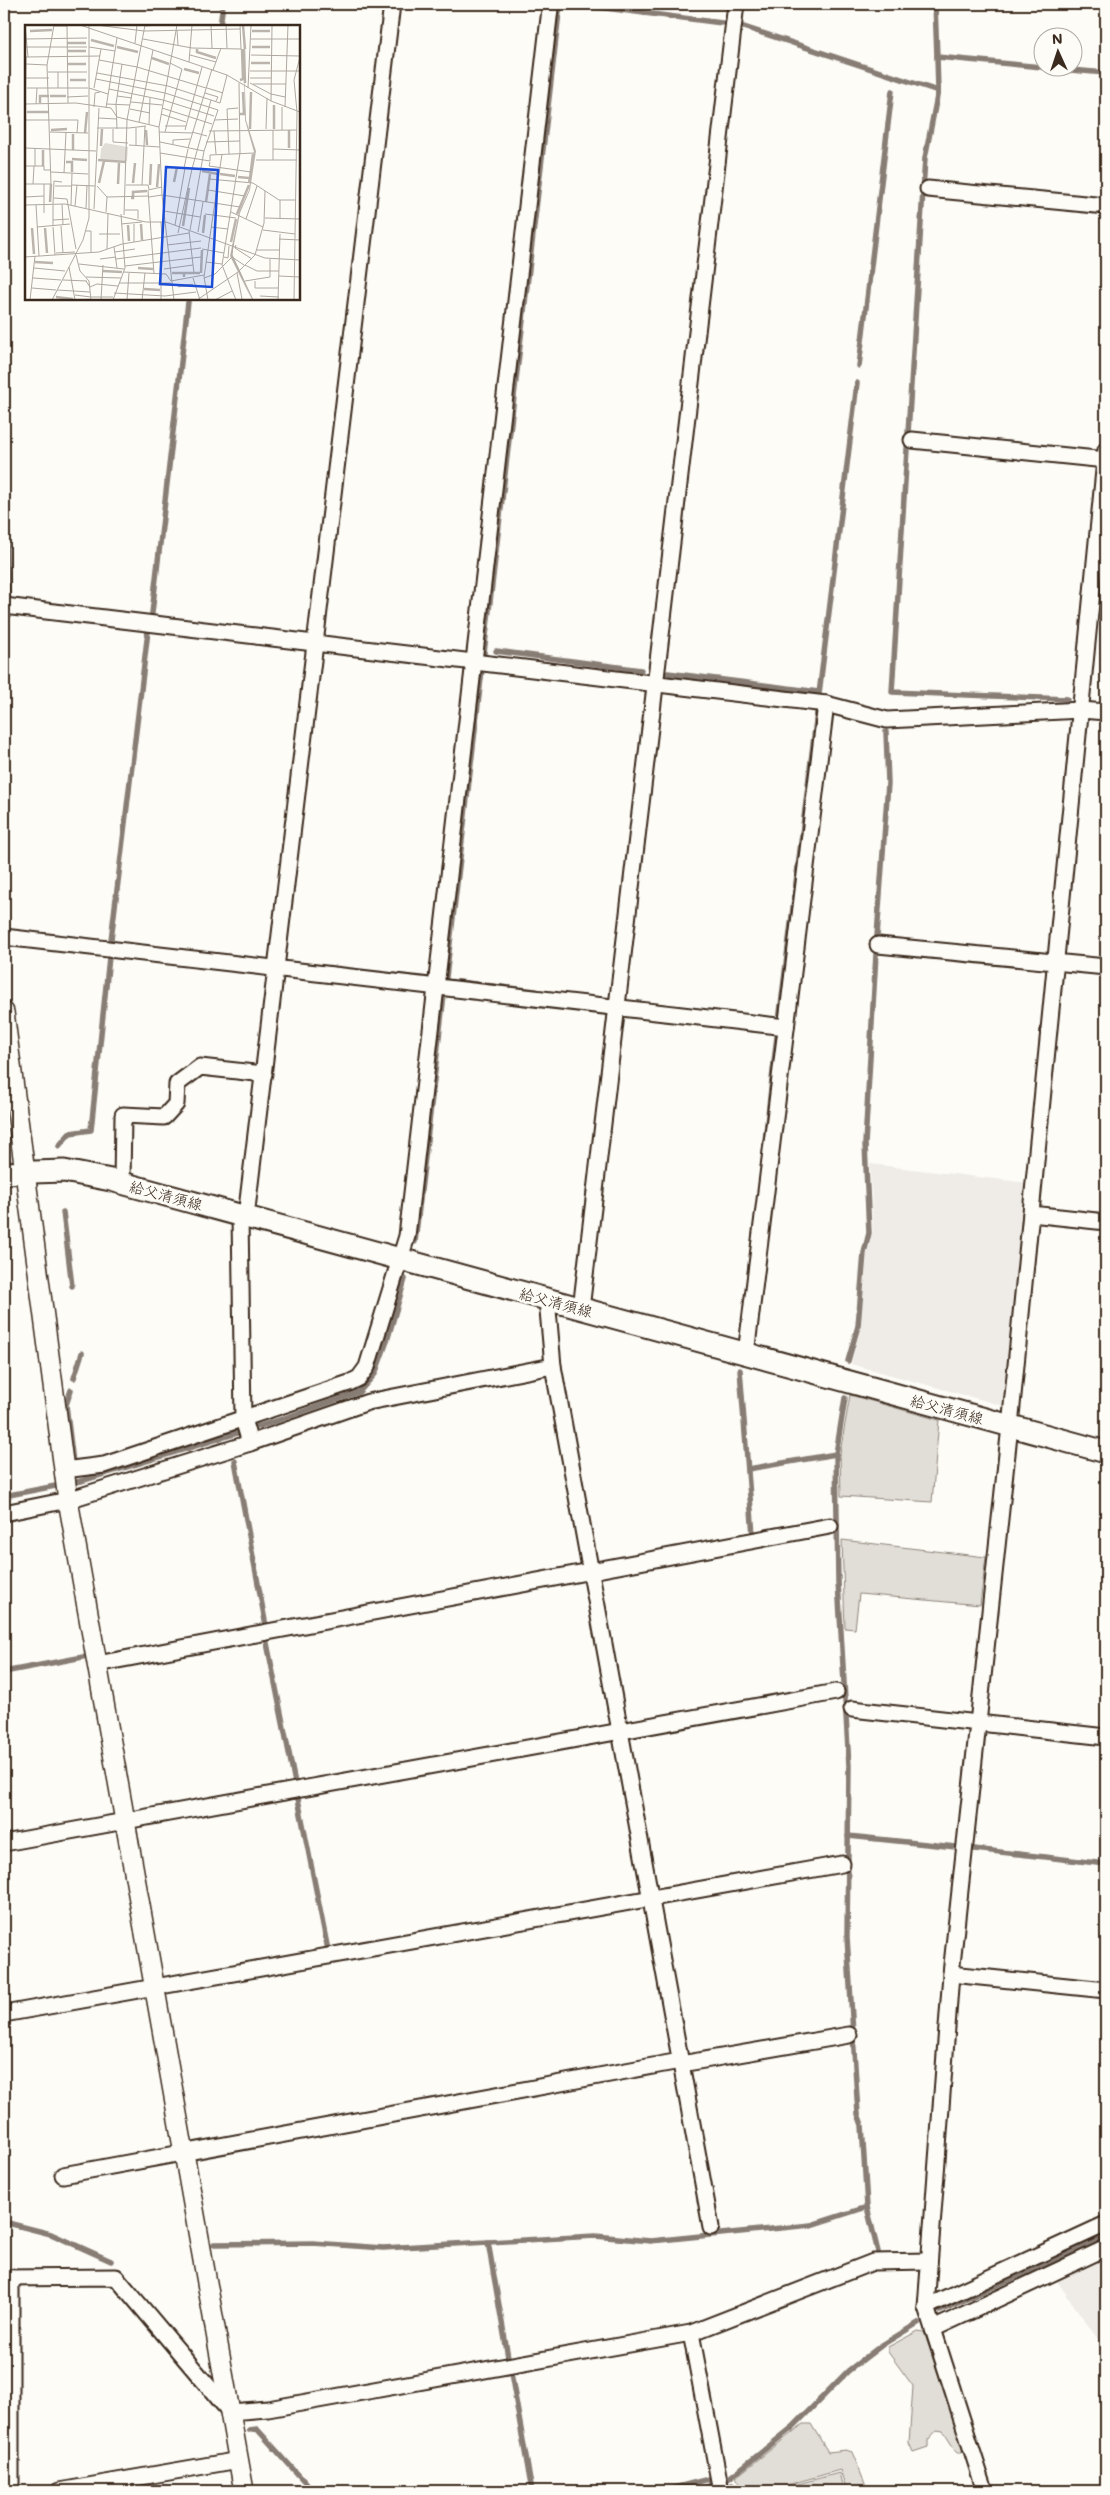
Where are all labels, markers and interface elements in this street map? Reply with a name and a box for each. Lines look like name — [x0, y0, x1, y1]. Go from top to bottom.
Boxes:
inset map — [25, 25, 300, 300]
north arrow — [1032, 28, 1082, 78]
text: N — [1051, 29, 1063, 48]
street label: 給父清須線 — [127, 1176, 205, 1214]
street label: 給父清須線 — [517, 1283, 595, 1321]
street label: 給父清須線 — [908, 1390, 986, 1428]

